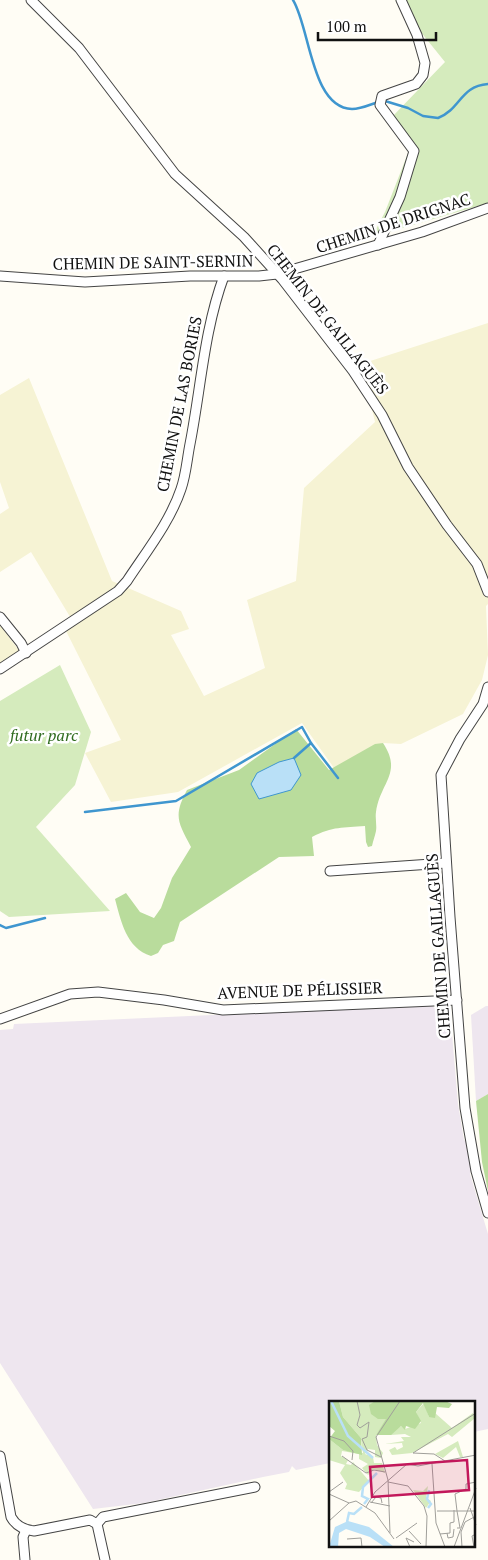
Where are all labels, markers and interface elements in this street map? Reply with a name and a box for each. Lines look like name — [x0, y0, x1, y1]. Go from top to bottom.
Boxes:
scale bar — [318, 10, 436, 42]
text: 100 m — [326, 16, 367, 36]
street label: CHEMIN DE DRIGNAC — [313, 188, 473, 258]
street label: CHEMIN DE GAILLAGUÈS — [262, 239, 394, 399]
street label: CHEMIN DE SAINT-SERNIN — [53, 249, 254, 275]
street label: CHEMIN DE LAS BORIES — [151, 314, 207, 494]
park label: futur parc — [9, 724, 78, 746]
street label: CHEMIN DE GAILLAGUÈS — [421, 853, 455, 1039]
street label: AVENUE DE PÉLISSIER — [217, 976, 384, 1004]
inset map — [329, 1401, 476, 1548]

